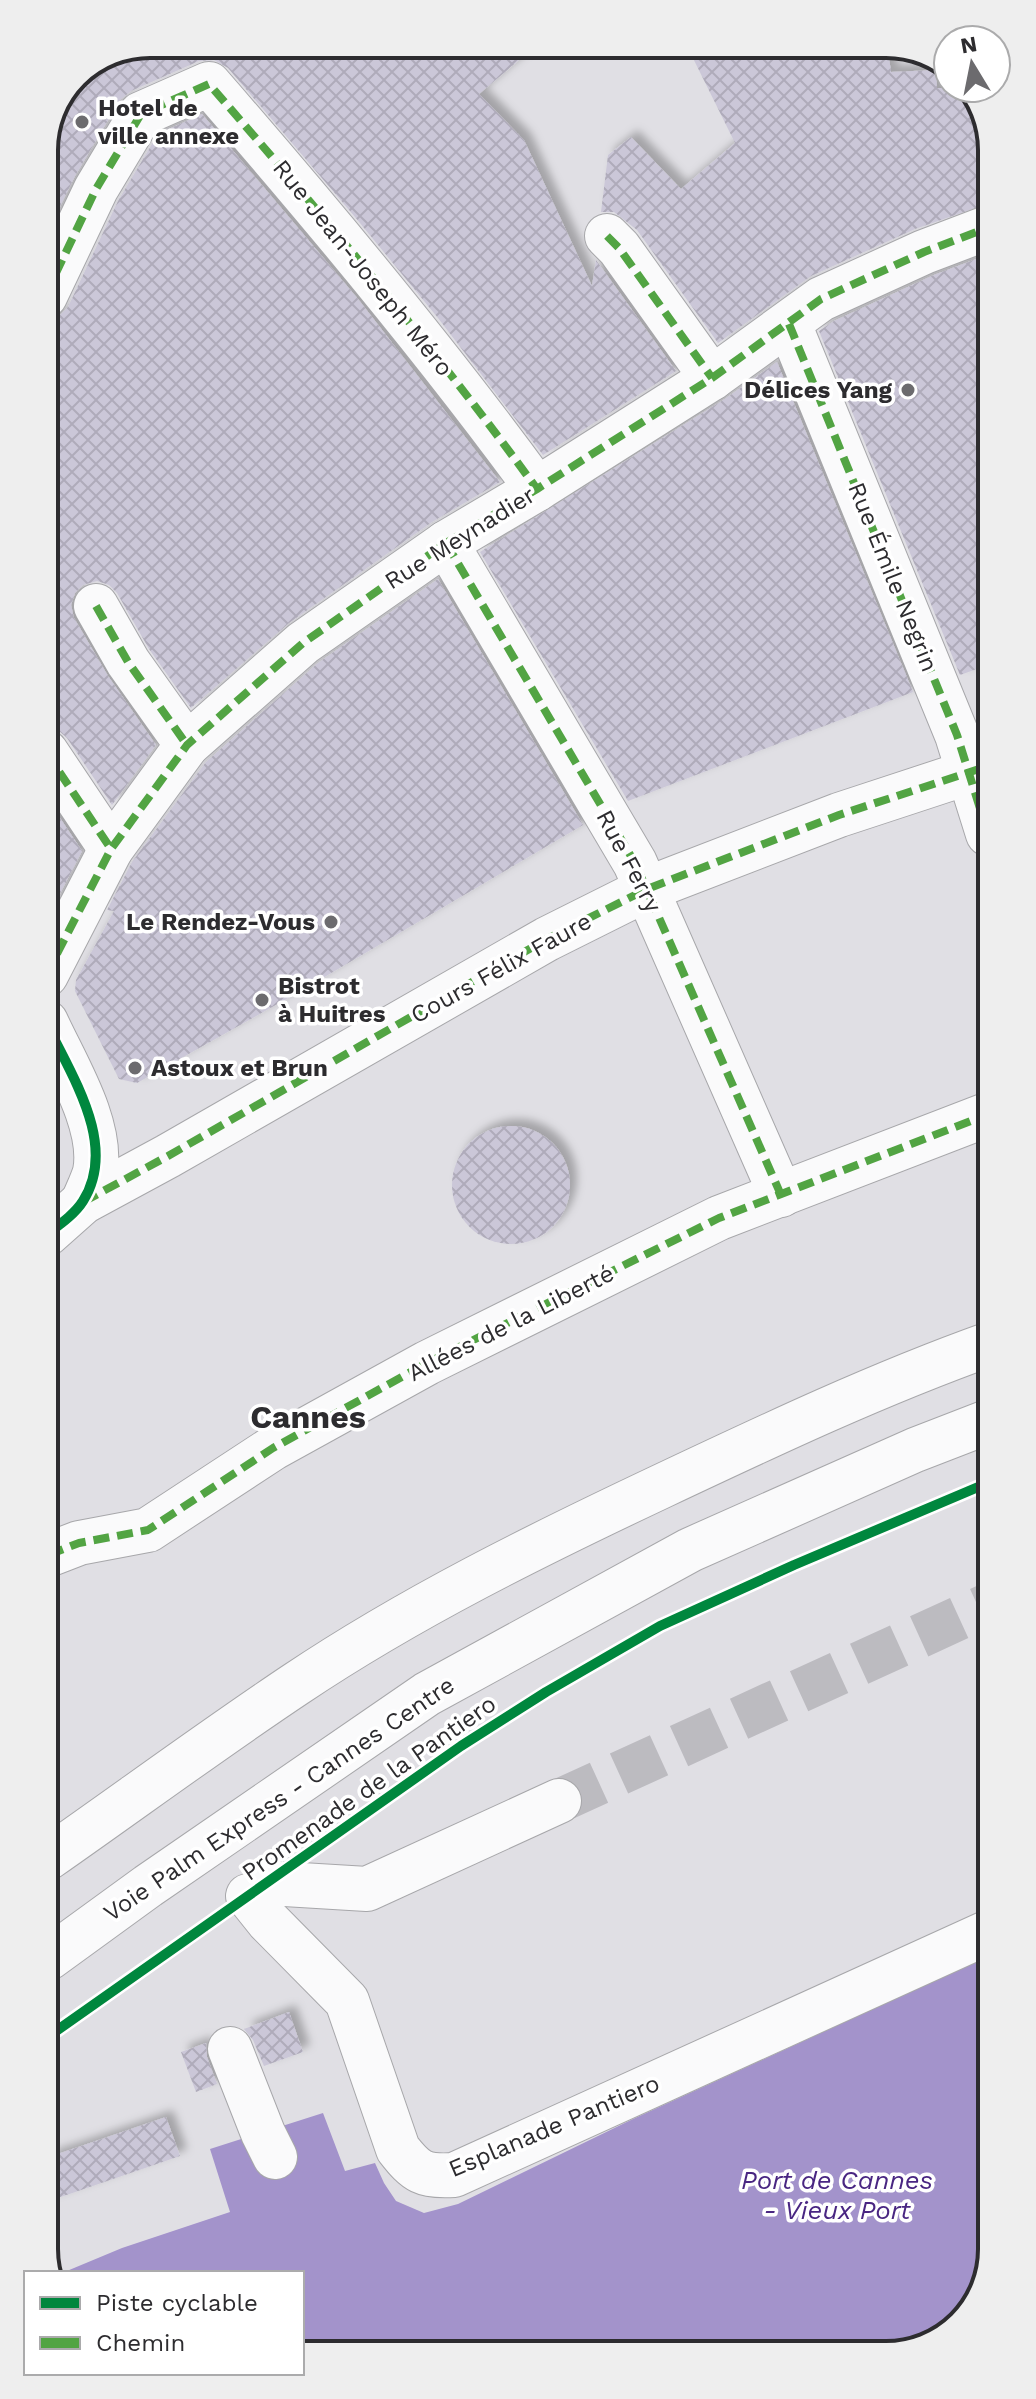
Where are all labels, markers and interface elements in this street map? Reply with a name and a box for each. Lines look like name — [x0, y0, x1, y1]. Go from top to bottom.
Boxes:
north arrow — [932, 24, 1012, 104]
text: N — [958, 31, 979, 59]
place label: Hotel de ville annexe — [97, 94, 239, 150]
marker: Hotel de ville annexe — [73, 113, 91, 131]
street label: Rue Jean-Joseph Méro — [267, 154, 459, 382]
place label: Délices Yang — [744, 376, 893, 404]
marker: Délices Yang — [899, 381, 917, 399]
street label: Rue Émile Negrin — [842, 478, 944, 676]
street label: Rue Meynadier — [380, 480, 541, 595]
street label: Rue Ferry — [590, 805, 668, 917]
street label: Cours Félix Faure — [406, 907, 596, 1029]
place label: Le Rendez-Vous — [126, 908, 315, 936]
marker: Le Rendez-Vous — [322, 913, 340, 931]
place label: Bistrot à Huitres — [278, 972, 386, 1028]
marker: Bistrot à Huitres — [253, 991, 271, 1009]
place label: Astoux et Brun — [151, 1054, 328, 1082]
marker: Astoux et Brun — [126, 1059, 144, 1077]
street label: Allées de la Liberté — [403, 1259, 619, 1387]
district label: Cannes — [250, 1398, 366, 1436]
street label: Voie Palm Express - Cannes Centre — [98, 1671, 460, 1927]
street label: Promenade de la Pantiero — [237, 1690, 501, 1886]
street label: Esplanade Pantiero — [444, 2069, 664, 2183]
water label: Port de Cannes - Vieux Port — [741, 2165, 933, 2225]
legend — [24, 2271, 304, 2375]
text: Piste cyclable — [96, 2289, 258, 2317]
text: Chemin — [96, 2329, 185, 2357]

